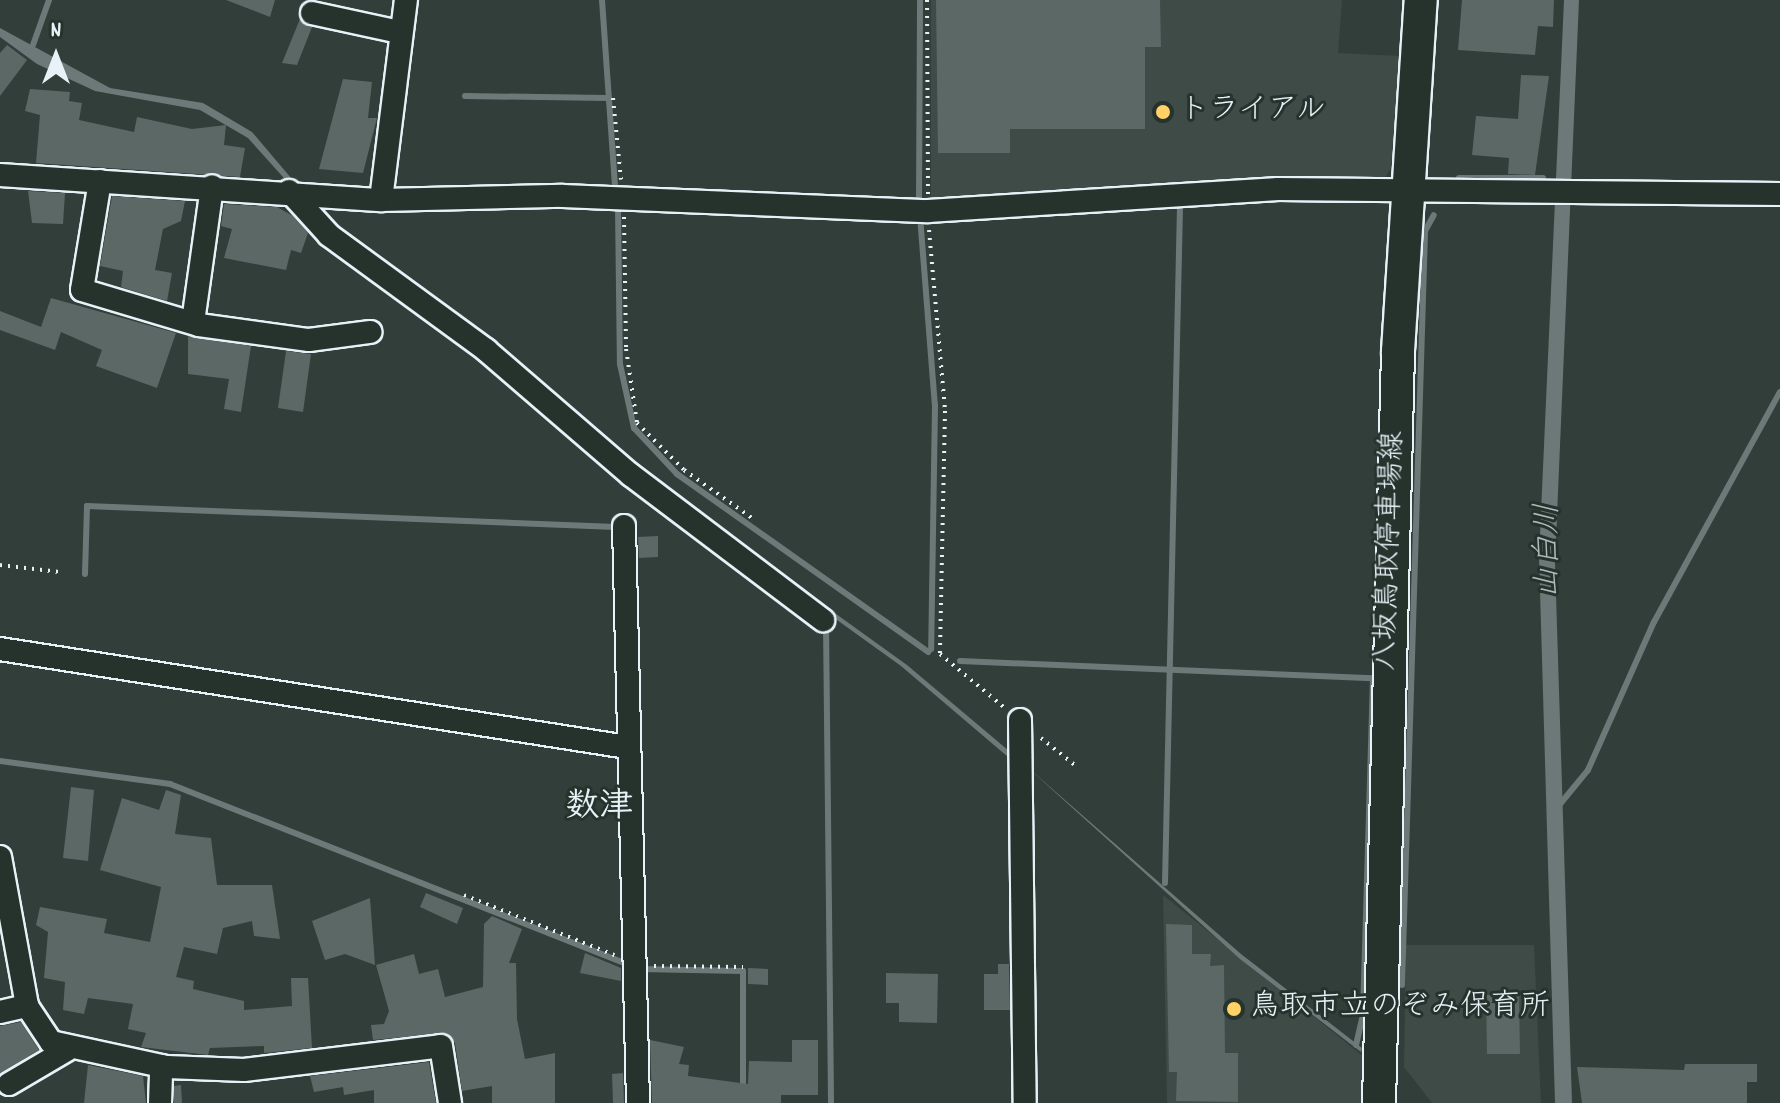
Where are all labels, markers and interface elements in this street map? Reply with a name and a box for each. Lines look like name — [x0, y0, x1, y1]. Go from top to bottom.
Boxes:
north arrow — [16, 16, 96, 96]
text: N — [51, 16, 61, 47]
place label: トライアル — [1179, 94, 1329, 130]
marker: トライアル — [1154, 103, 1172, 121]
street label: 八坂鳥取停車場線 — [1370, 430, 1414, 672]
water label: 山白川 — [1531, 503, 1569, 599]
district label: 数津 — [565, 789, 633, 829]
place label: 鳥取市立のぞみ保育所 — [1250, 991, 1550, 1027]
marker: 鳥取市立のぞみ保育所 — [1225, 1000, 1243, 1018]

